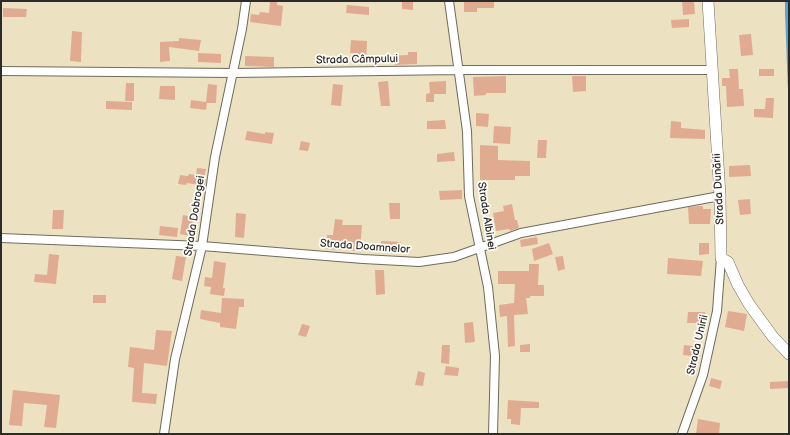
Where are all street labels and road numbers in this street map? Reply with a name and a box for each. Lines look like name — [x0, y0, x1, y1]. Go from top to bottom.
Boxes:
street label: Strada Câmpului — [316, 53, 398, 67]
street label: Strada Dunării — [711, 153, 727, 225]
street label: Strada Dobrogei — [182, 175, 208, 257]
street label: Strada Albinei — [474, 181, 498, 251]
street label: Strada Doamnelor — [320, 237, 410, 257]
street label: Strada Unirii — [685, 314, 711, 376]

